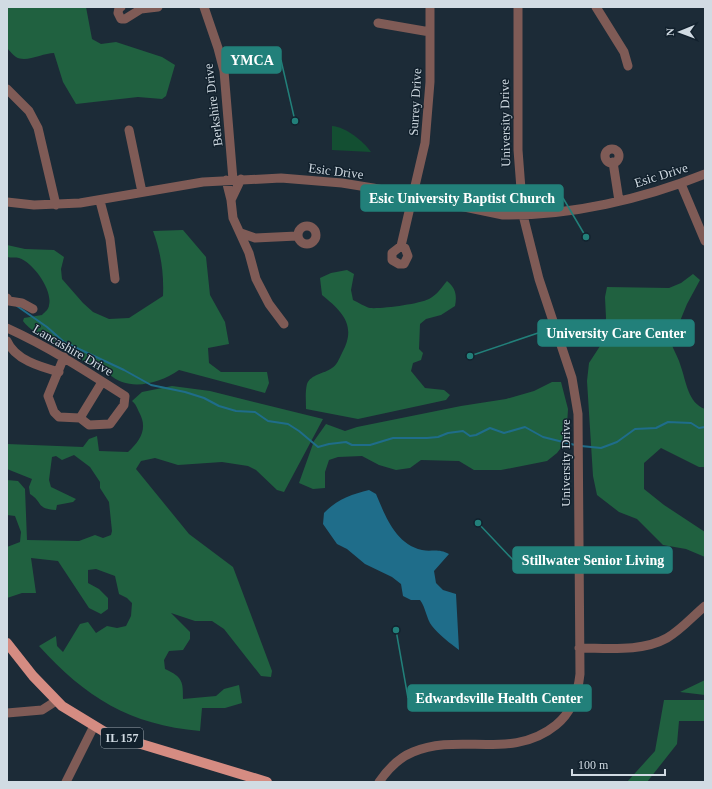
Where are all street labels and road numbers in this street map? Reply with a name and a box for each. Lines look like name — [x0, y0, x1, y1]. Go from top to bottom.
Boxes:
street label: Berkshire Drive — [200, 62, 226, 147]
street label: Surrey Drive — [406, 68, 424, 136]
street label: University Drive — [497, 79, 513, 167]
street label: Esic Drive — [308, 160, 365, 182]
street label: Esic Drive — [632, 160, 690, 190]
street label: Lancashire Drive — [30, 321, 116, 379]
street label: University Drive — [558, 419, 573, 507]
road number: IL 157 — [101, 728, 143, 748]

